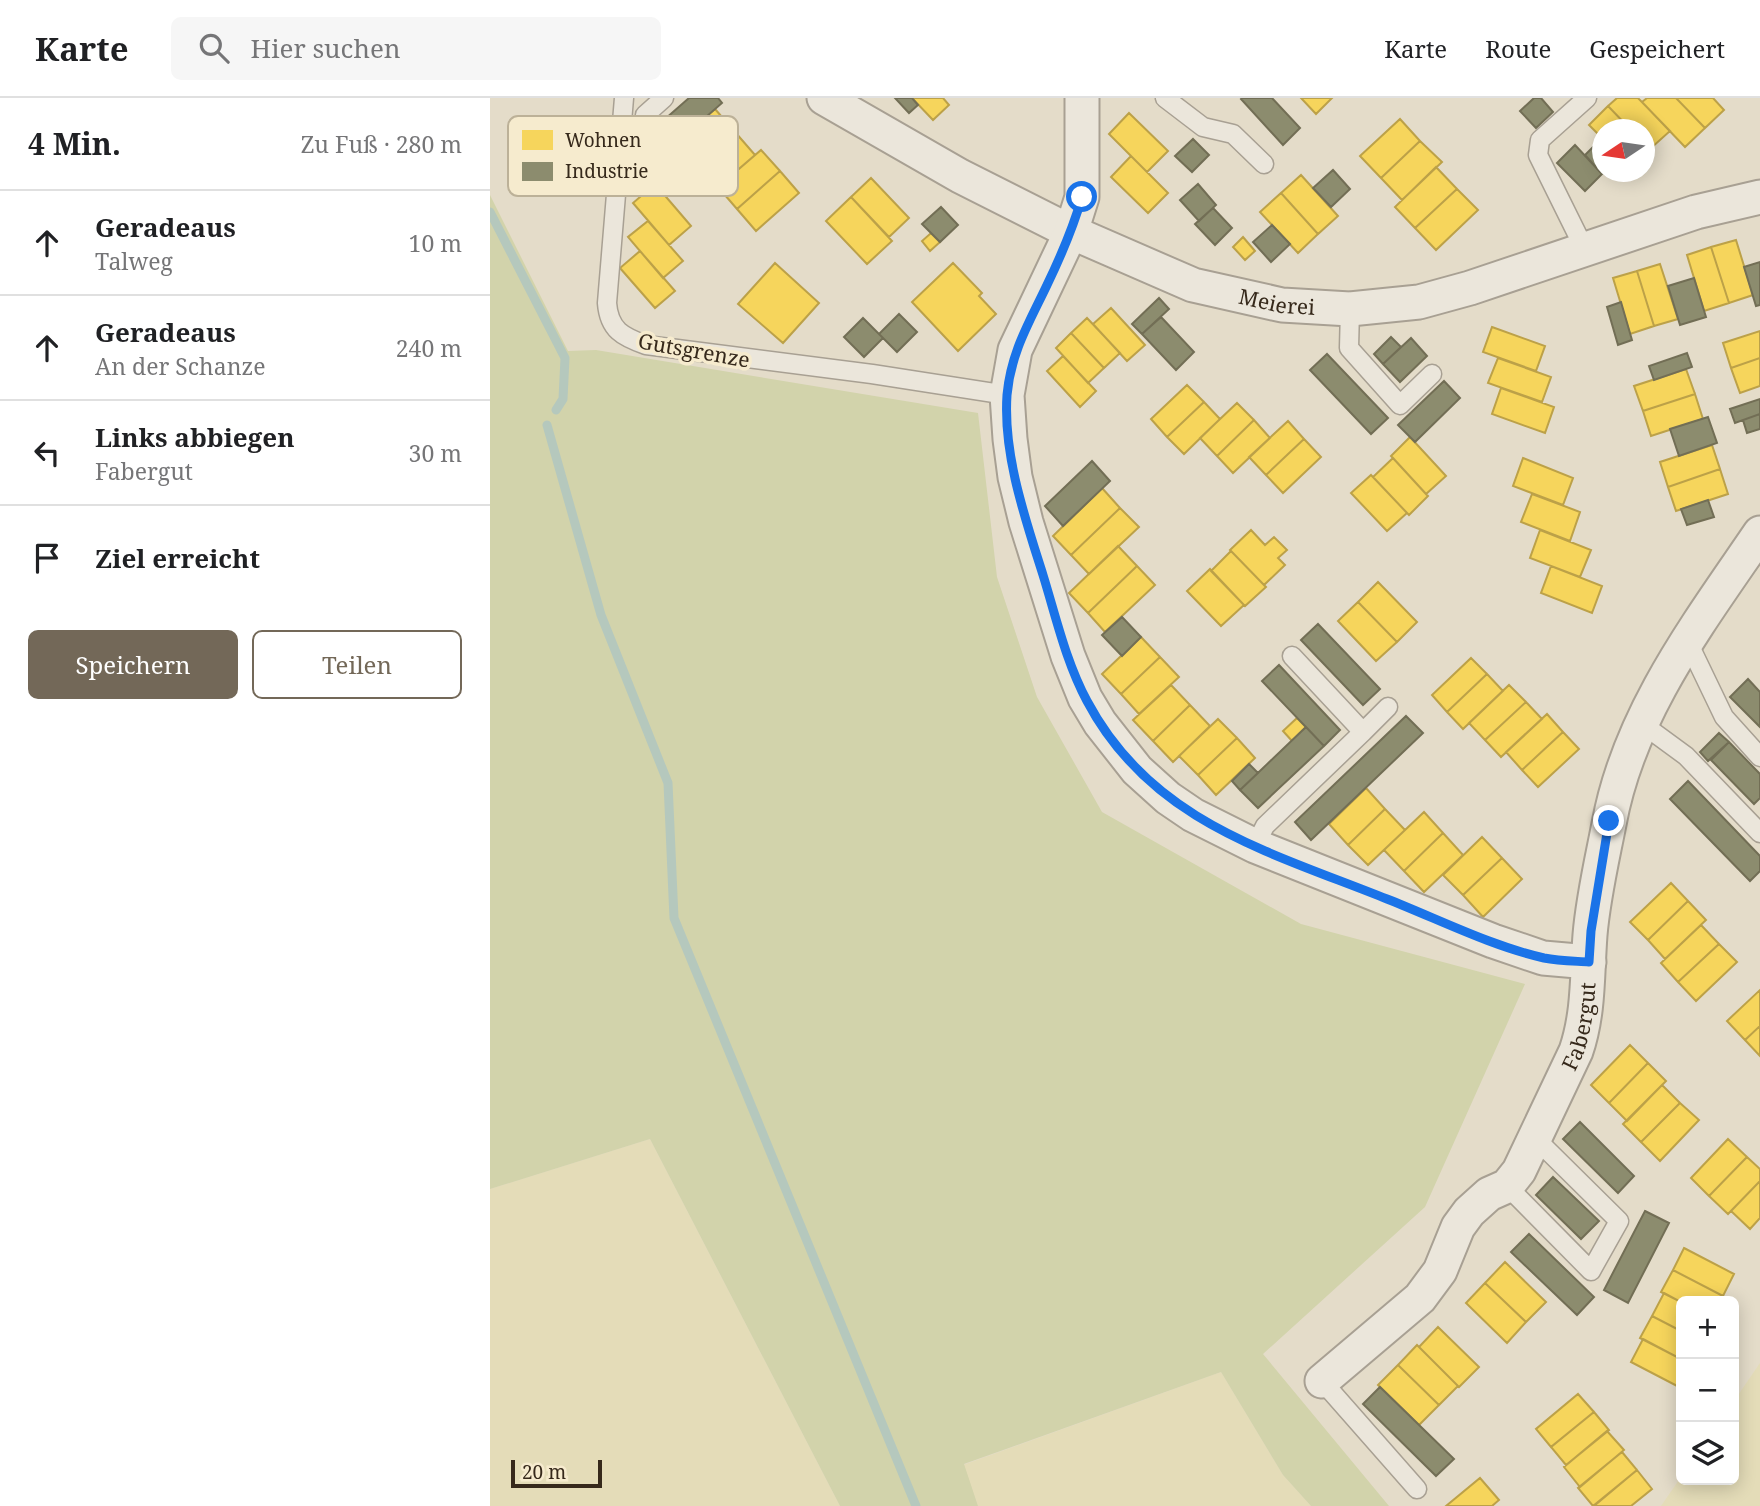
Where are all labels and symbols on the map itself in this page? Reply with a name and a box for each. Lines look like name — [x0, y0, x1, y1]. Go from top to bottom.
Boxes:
legend — [508, 116, 738, 196]
north arrow — [1592, 119, 1655, 182]
text: Wohnen — [565, 127, 641, 153]
text: Industrie — [565, 158, 648, 184]
route start — [1066, 181, 1097, 212]
street label: Meierei — [1236, 282, 1316, 321]
street label: Gutsgrenze — [636, 326, 752, 374]
route end — [1593, 805, 1624, 836]
street label: Fabergut — [1555, 981, 1601, 1075]
scale bar — [511, 1457, 602, 1489]

